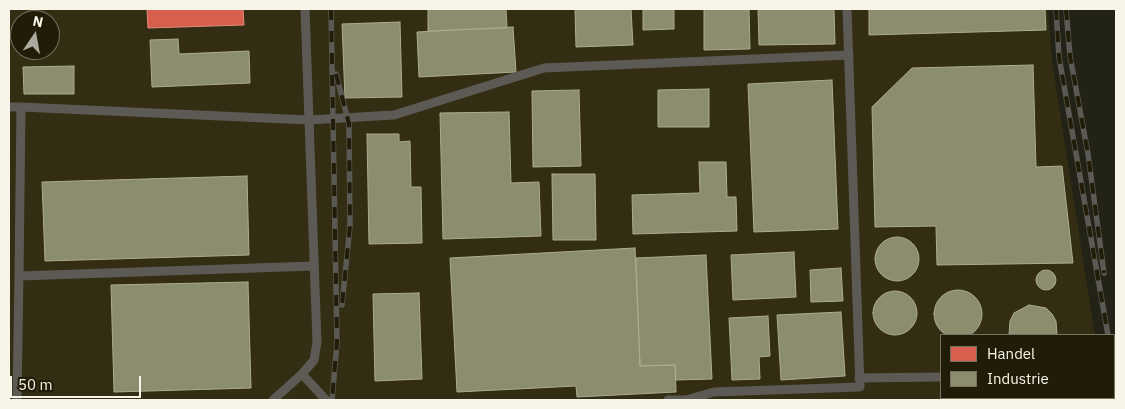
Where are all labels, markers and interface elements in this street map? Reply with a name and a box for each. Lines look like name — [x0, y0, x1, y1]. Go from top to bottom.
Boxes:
north arrow — [10, 10, 60, 60]
text: N — [31, 11, 45, 31]
legend — [940, 334, 1115, 399]
text: Handel — [987, 344, 1035, 363]
scale bar — [12, 366, 144, 398]
text: Industrie — [987, 369, 1049, 388]
text: 50 m — [18, 375, 53, 394]

